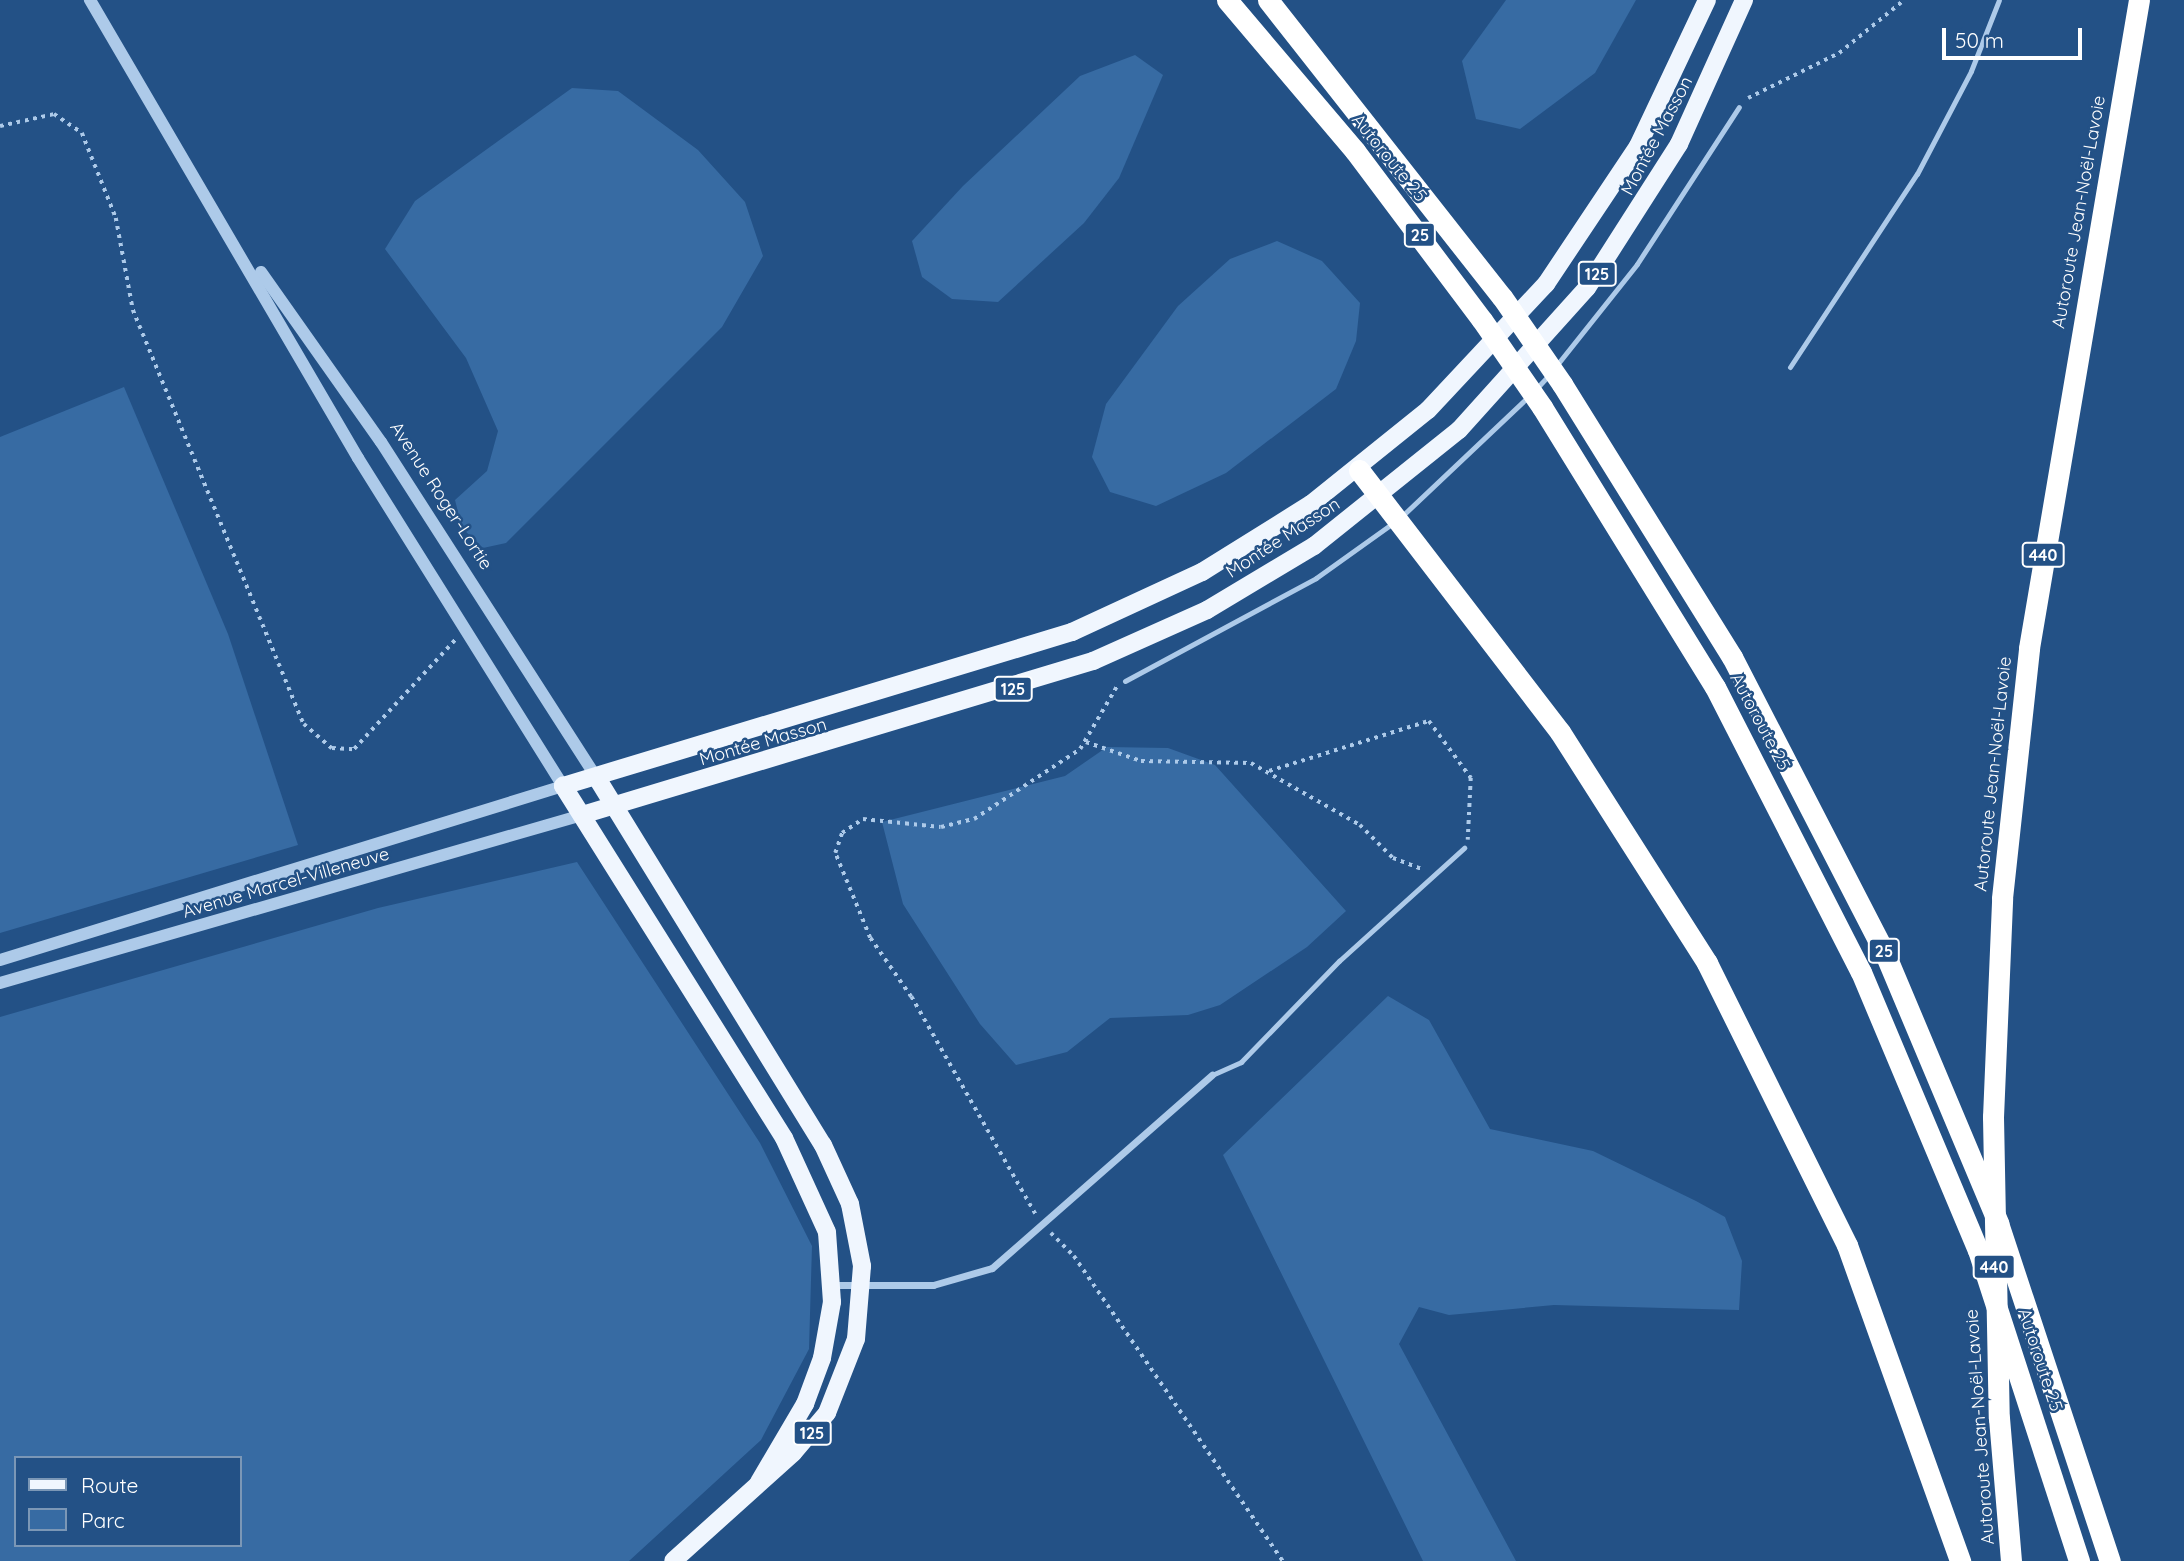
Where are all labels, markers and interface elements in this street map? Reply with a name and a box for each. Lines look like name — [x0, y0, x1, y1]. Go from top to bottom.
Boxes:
scale bar — [1946, 14, 2086, 58]
text: 50 m — [1955, 27, 2004, 53]
street label: Montée Masson — [1617, 73, 1697, 199]
street label: Autoroute Jean-Noël-Lavoie — [2048, 94, 2110, 330]
street label: Autoroute 25 — [1347, 110, 1431, 206]
road number: 25 — [1402, 222, 1438, 247]
road number: 125 — [1576, 262, 1618, 286]
street label: Avenue Roger-Lortie — [385, 418, 497, 574]
street label: Montée Masson — [1222, 493, 1344, 583]
road number: 440 — [2020, 542, 2066, 568]
street label: Autoroute Jean-Noël-Lavoie — [1970, 655, 2016, 893]
street label: Autoroute 25 — [1725, 670, 1795, 774]
road number: 125 — [992, 676, 1034, 702]
street label: Montée Masson — [697, 714, 829, 770]
street label: Avenue Marcel-Villeneuve — [180, 843, 392, 923]
road number: 25 — [1867, 939, 1902, 964]
road number: 440 — [1971, 1254, 2017, 1280]
street label: Autoroute 25 — [2013, 1306, 2067, 1414]
street label: Autoroute Jean-Noël-Lavoie — [1961, 1308, 1999, 1546]
road number: 125 — [791, 1420, 833, 1446]
legend — [14, 1456, 242, 1547]
text: Route — [81, 1472, 138, 1498]
text: Parc — [81, 1507, 125, 1533]

